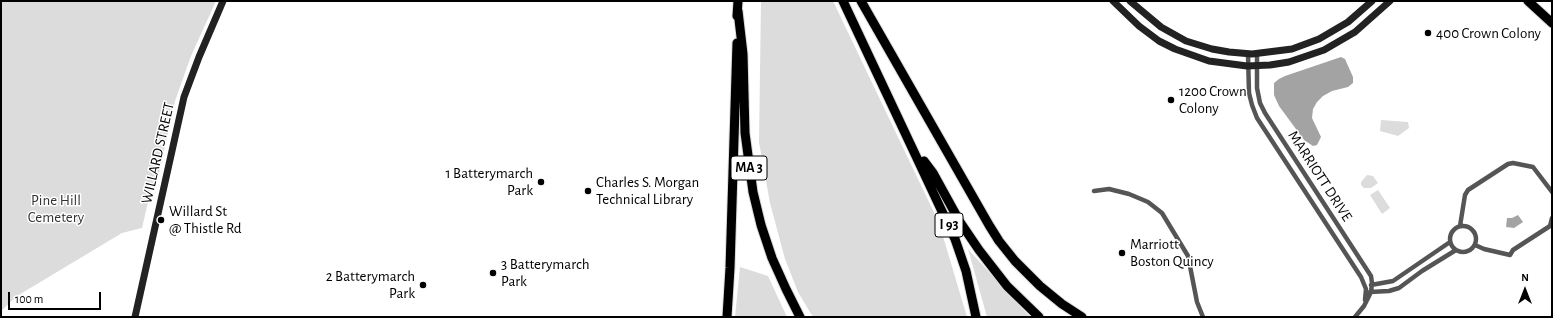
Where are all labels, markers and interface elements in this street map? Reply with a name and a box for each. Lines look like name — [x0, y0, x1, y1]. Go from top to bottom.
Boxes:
place label: 400 Crown Colony — [1436, 24, 1541, 42]
marker: 400 Crown Colony — [1423, 28, 1433, 38]
place label: 1200 Crown Colony — [1179, 82, 1247, 117]
marker: 1200 Crown Colony — [1166, 95, 1176, 105]
street label: WILLARD STREET — [138, 101, 178, 205]
street label: MARRIOTT DRIVE — [1284, 127, 1356, 225]
road number: MA 3 — [731, 156, 767, 180]
place label: 1 Batterymarch Park — [445, 164, 533, 199]
place label: Charles S. Morgan Technical Library — [596, 173, 699, 208]
marker: 1 Batterymarch Park — [536, 177, 546, 187]
marker: Charles S. Morgan Technical Library — [583, 186, 593, 196]
park label: Pine Hill Cemetery — [28, 191, 84, 226]
place label: Willard St @ Thistle Rd — [169, 202, 241, 237]
road number: I 93 — [935, 213, 963, 237]
marker: Willard St @ Thistle Rd — [156, 215, 166, 225]
place label: Marriott Boston Quincy — [1130, 235, 1214, 270]
marker: Marriott Boston Quincy — [1117, 248, 1127, 258]
place label: 3 Batterymarch Park — [501, 255, 590, 290]
place label: 2 Batterymarch Park — [326, 267, 415, 302]
marker: 3 Batterymarch Park — [488, 268, 498, 278]
north arrow — [1505, 270, 1545, 310]
text: N — [1521, 272, 1529, 283]
marker: 2 Batterymarch Park — [418, 280, 428, 290]
scale bar — [10, 284, 103, 310]
text: 100 m — [15, 293, 43, 305]

